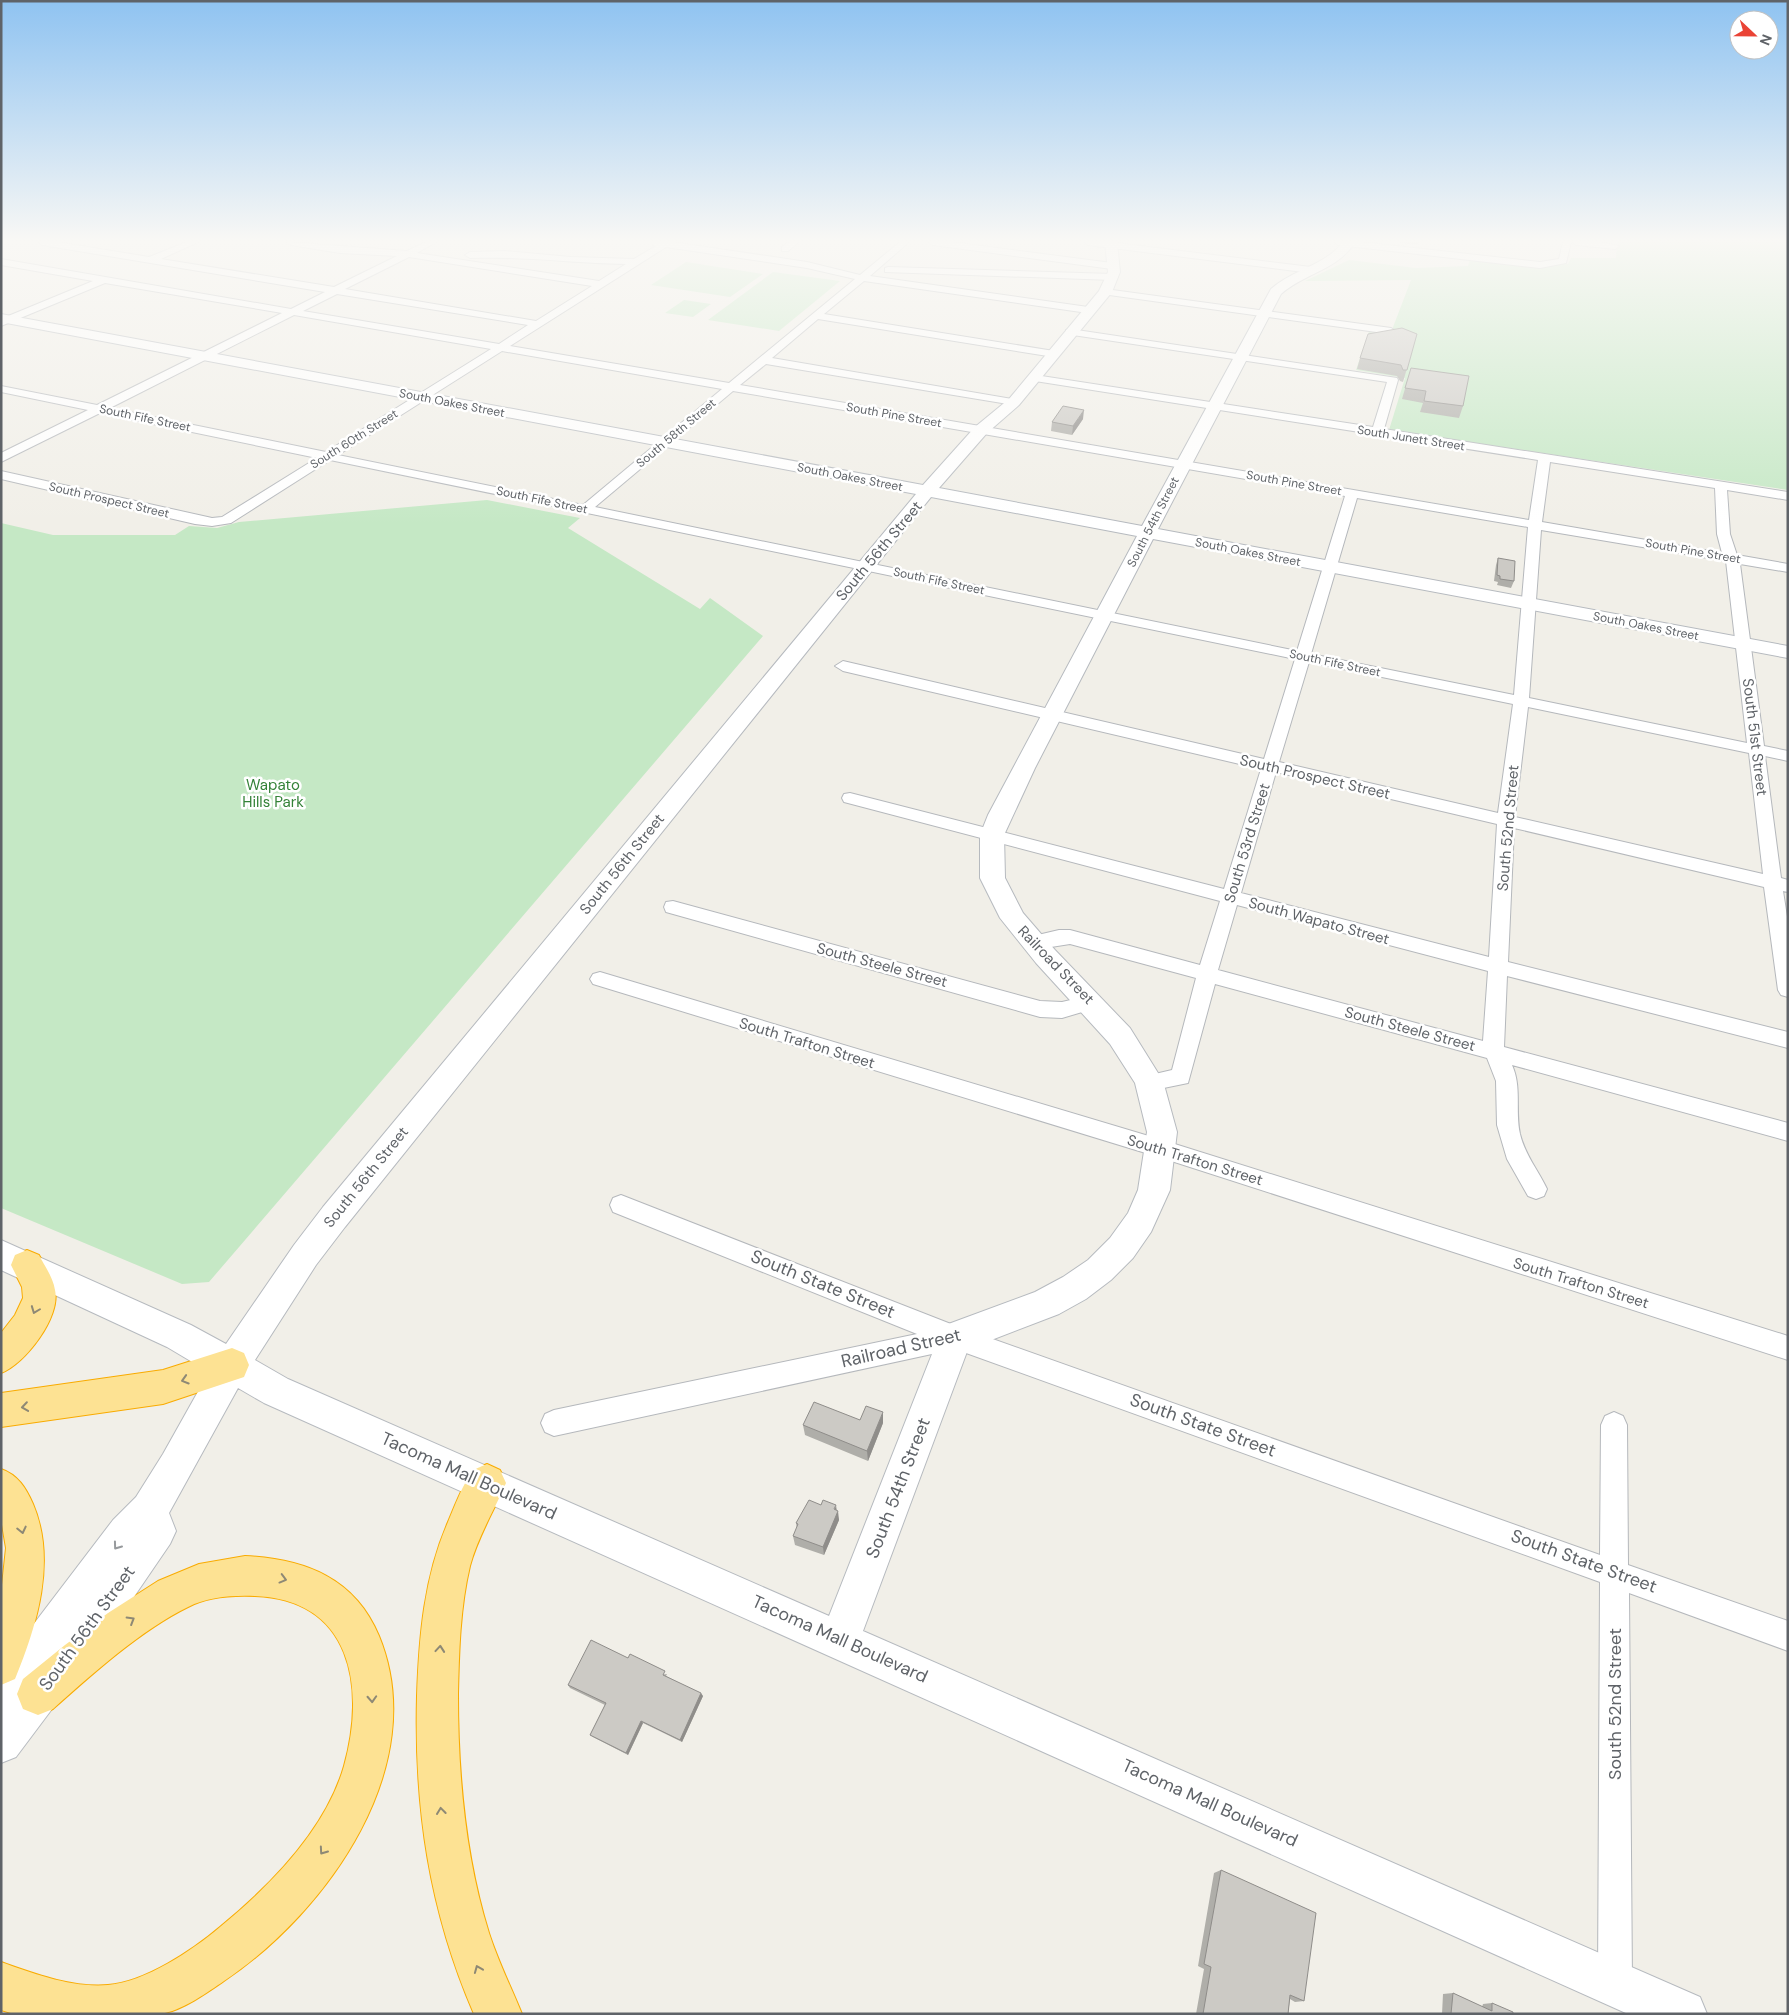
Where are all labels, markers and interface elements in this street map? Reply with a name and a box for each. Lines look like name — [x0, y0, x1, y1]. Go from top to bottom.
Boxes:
north arrow — [1729, 10, 1779, 60]
text: N — [1756, 32, 1776, 48]
street label: South Oakes Street — [398, 385, 506, 421]
street label: South 58th Street — [633, 395, 719, 471]
street label: South Pine Street — [845, 399, 943, 431]
street label: South Fife Street — [98, 401, 192, 436]
street label: South 60th Street — [307, 405, 401, 472]
street label: South Junett Street — [1356, 422, 1466, 454]
street label: South Oakes Street — [796, 459, 904, 495]
street label: South Pine Street — [1245, 467, 1343, 499]
street label: South 54th Street — [1123, 474, 1183, 570]
street label: South Prospect Street — [47, 478, 171, 522]
street label: South Fife Street — [495, 483, 589, 518]
street label: South 56th Street — [831, 497, 927, 605]
street label: South Oakes Street — [1194, 534, 1302, 570]
street label: South Pine Street — [1644, 535, 1742, 567]
street label: South Fife Street — [892, 564, 986, 599]
street label: South Oakes Street — [1592, 608, 1700, 644]
street label: South Fife Street — [1288, 646, 1382, 681]
street label: South 51st Street — [1738, 677, 1772, 797]
street label: South Prospect Street — [1238, 750, 1392, 804]
street label: South 52nd Street — [1493, 764, 1523, 892]
park label: Wapato Hills Park — [242, 775, 304, 812]
street label: South 53rd Street — [1219, 781, 1275, 905]
street label: South 56th Street — [575, 809, 669, 919]
street label: South Wapato Street — [1246, 893, 1392, 949]
street label: Railroad Street — [1013, 921, 1099, 1009]
street label: South Steele Street — [814, 938, 950, 992]
street label: South Steele Street — [1342, 1002, 1478, 1056]
street label: South Trafton Street — [737, 1013, 877, 1073]
street label: South 56th Street — [319, 1122, 413, 1232]
street label: South Trafton Street — [1125, 1130, 1265, 1190]
street label: South State Street — [747, 1244, 899, 1324]
street label: South Trafton Street — [1511, 1253, 1651, 1313]
one-way arrow — [31, 1306, 41, 1314]
street label: Railroad Street — [839, 1323, 963, 1373]
one-way arrow — [181, 1374, 190, 1384]
street label: South State Street — [1127, 1387, 1279, 1463]
one-way arrow — [21, 1401, 29, 1412]
street label: South 54th Street — [860, 1414, 936, 1562]
street label: Tacoma Mall Boulevard — [377, 1426, 561, 1526]
street label: South State Street — [1508, 1523, 1660, 1599]
one-way arrow — [16, 1525, 27, 1534]
one-way arrow — [114, 1540, 122, 1549]
street label: South 56th Street — [33, 1561, 141, 1695]
one-way arrow — [278, 1573, 287, 1584]
street label: Tacoma Mall Boulevard — [748, 1589, 932, 1689]
one-way arrow — [125, 1617, 134, 1626]
street label: South 52nd Street — [1603, 1628, 1627, 1780]
one-way arrow — [434, 1645, 445, 1653]
one-way arrow — [367, 1695, 378, 1703]
street label: Tacoma Mall Boulevard — [1118, 1753, 1302, 1853]
one-way arrow — [436, 1807, 447, 1815]
one-way arrow — [320, 1845, 329, 1854]
one-way arrow — [474, 1965, 484, 1974]

